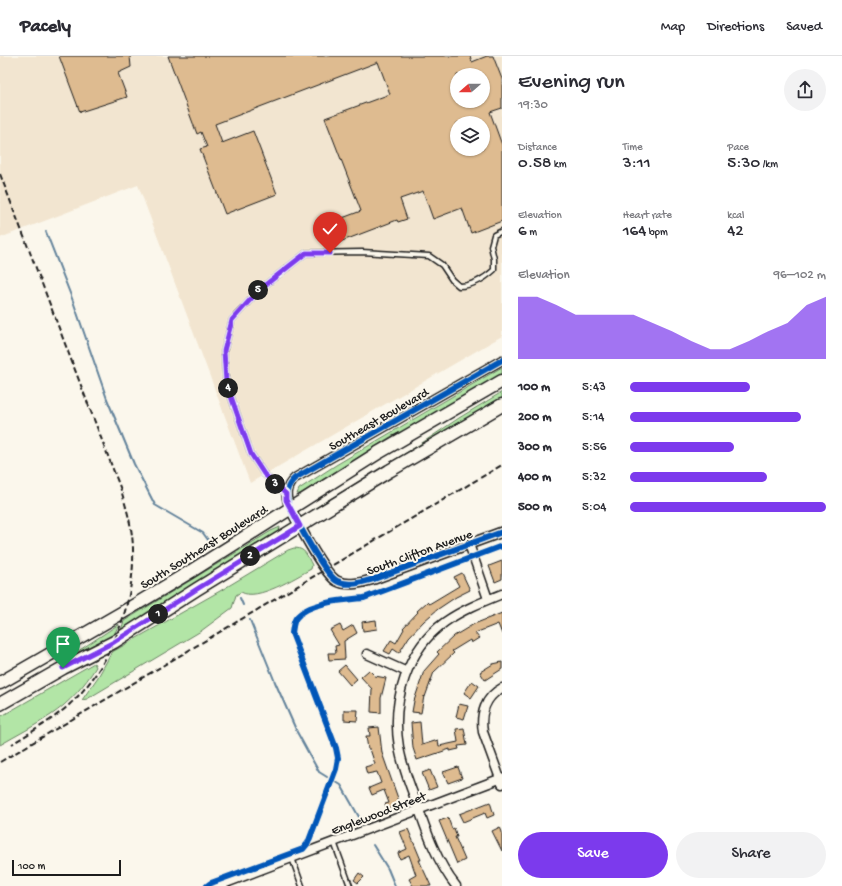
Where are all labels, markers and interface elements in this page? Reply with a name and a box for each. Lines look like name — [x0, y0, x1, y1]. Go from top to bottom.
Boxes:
text: Pacely — [20, 16, 71, 39]
text: Map — [661, 19, 685, 36]
text: Directions — [707, 19, 764, 36]
text: Saved — [786, 19, 822, 36]
north arrow — [450, 68, 490, 108]
map controls — [450, 68, 490, 156]
button: share — [784, 69, 826, 111]
text: Evening run — [518, 70, 625, 96]
text: 19:30 — [518, 98, 548, 113]
button: layers — [450, 116, 490, 156]
text: Distance — [518, 142, 557, 154]
text: Time — [623, 142, 643, 154]
text: Pace — [727, 142, 749, 154]
text: 0.58 — [518, 154, 551, 174]
text: 3:11 — [623, 154, 651, 174]
text: 5:30 — [727, 154, 760, 174]
text: km — [551, 159, 567, 171]
text: /km — [760, 159, 778, 171]
text: Elevation — [518, 210, 562, 222]
text: Heart rate — [623, 210, 672, 222]
text: kcal — [727, 210, 745, 222]
pin — [313, 212, 347, 253]
icon: check — [319, 218, 341, 240]
text: 6 — [518, 222, 527, 242]
text: 164 — [623, 222, 646, 242]
text: 42 — [727, 222, 744, 242]
text: m — [527, 227, 537, 239]
text: bpm — [646, 227, 668, 239]
text: Elevation — [518, 268, 570, 283]
text: 96–102 m — [774, 268, 826, 283]
pin: 5 — [248, 280, 268, 300]
text: 5 — [255, 284, 261, 296]
pin: 4 — [218, 378, 238, 398]
text: 100 m — [518, 380, 550, 395]
text: 5:43 — [582, 380, 606, 395]
text: 4 — [225, 382, 231, 394]
street label: Southeast Boulevard — [327, 385, 433, 455]
text: 200 m — [518, 410, 551, 425]
text: 5:14 — [582, 410, 604, 425]
text: 300 m — [518, 440, 552, 455]
text: 5:56 — [582, 440, 606, 455]
text: 400 m — [518, 470, 551, 485]
text: 5:32 — [582, 470, 606, 485]
pin: 3 — [265, 474, 285, 494]
text: 3 — [272, 478, 278, 490]
text: 500 m — [518, 500, 552, 515]
text: 5:04 — [582, 500, 606, 515]
street label: South Southeast Boulevard — [138, 502, 272, 593]
street label: South Clifton Avenue — [365, 527, 475, 579]
pin: 2 — [240, 546, 260, 566]
text: 2 — [247, 550, 253, 562]
pin: 1 — [148, 604, 168, 624]
text: 1 — [156, 608, 160, 620]
pin — [46, 627, 80, 668]
icon: arrive — [52, 633, 74, 655]
street label: Englewood Street — [329, 789, 430, 839]
button: Save — [518, 832, 668, 878]
button: Share — [676, 832, 826, 878]
scale bar — [12, 858, 121, 877]
text: 100 m — [18, 861, 45, 873]

